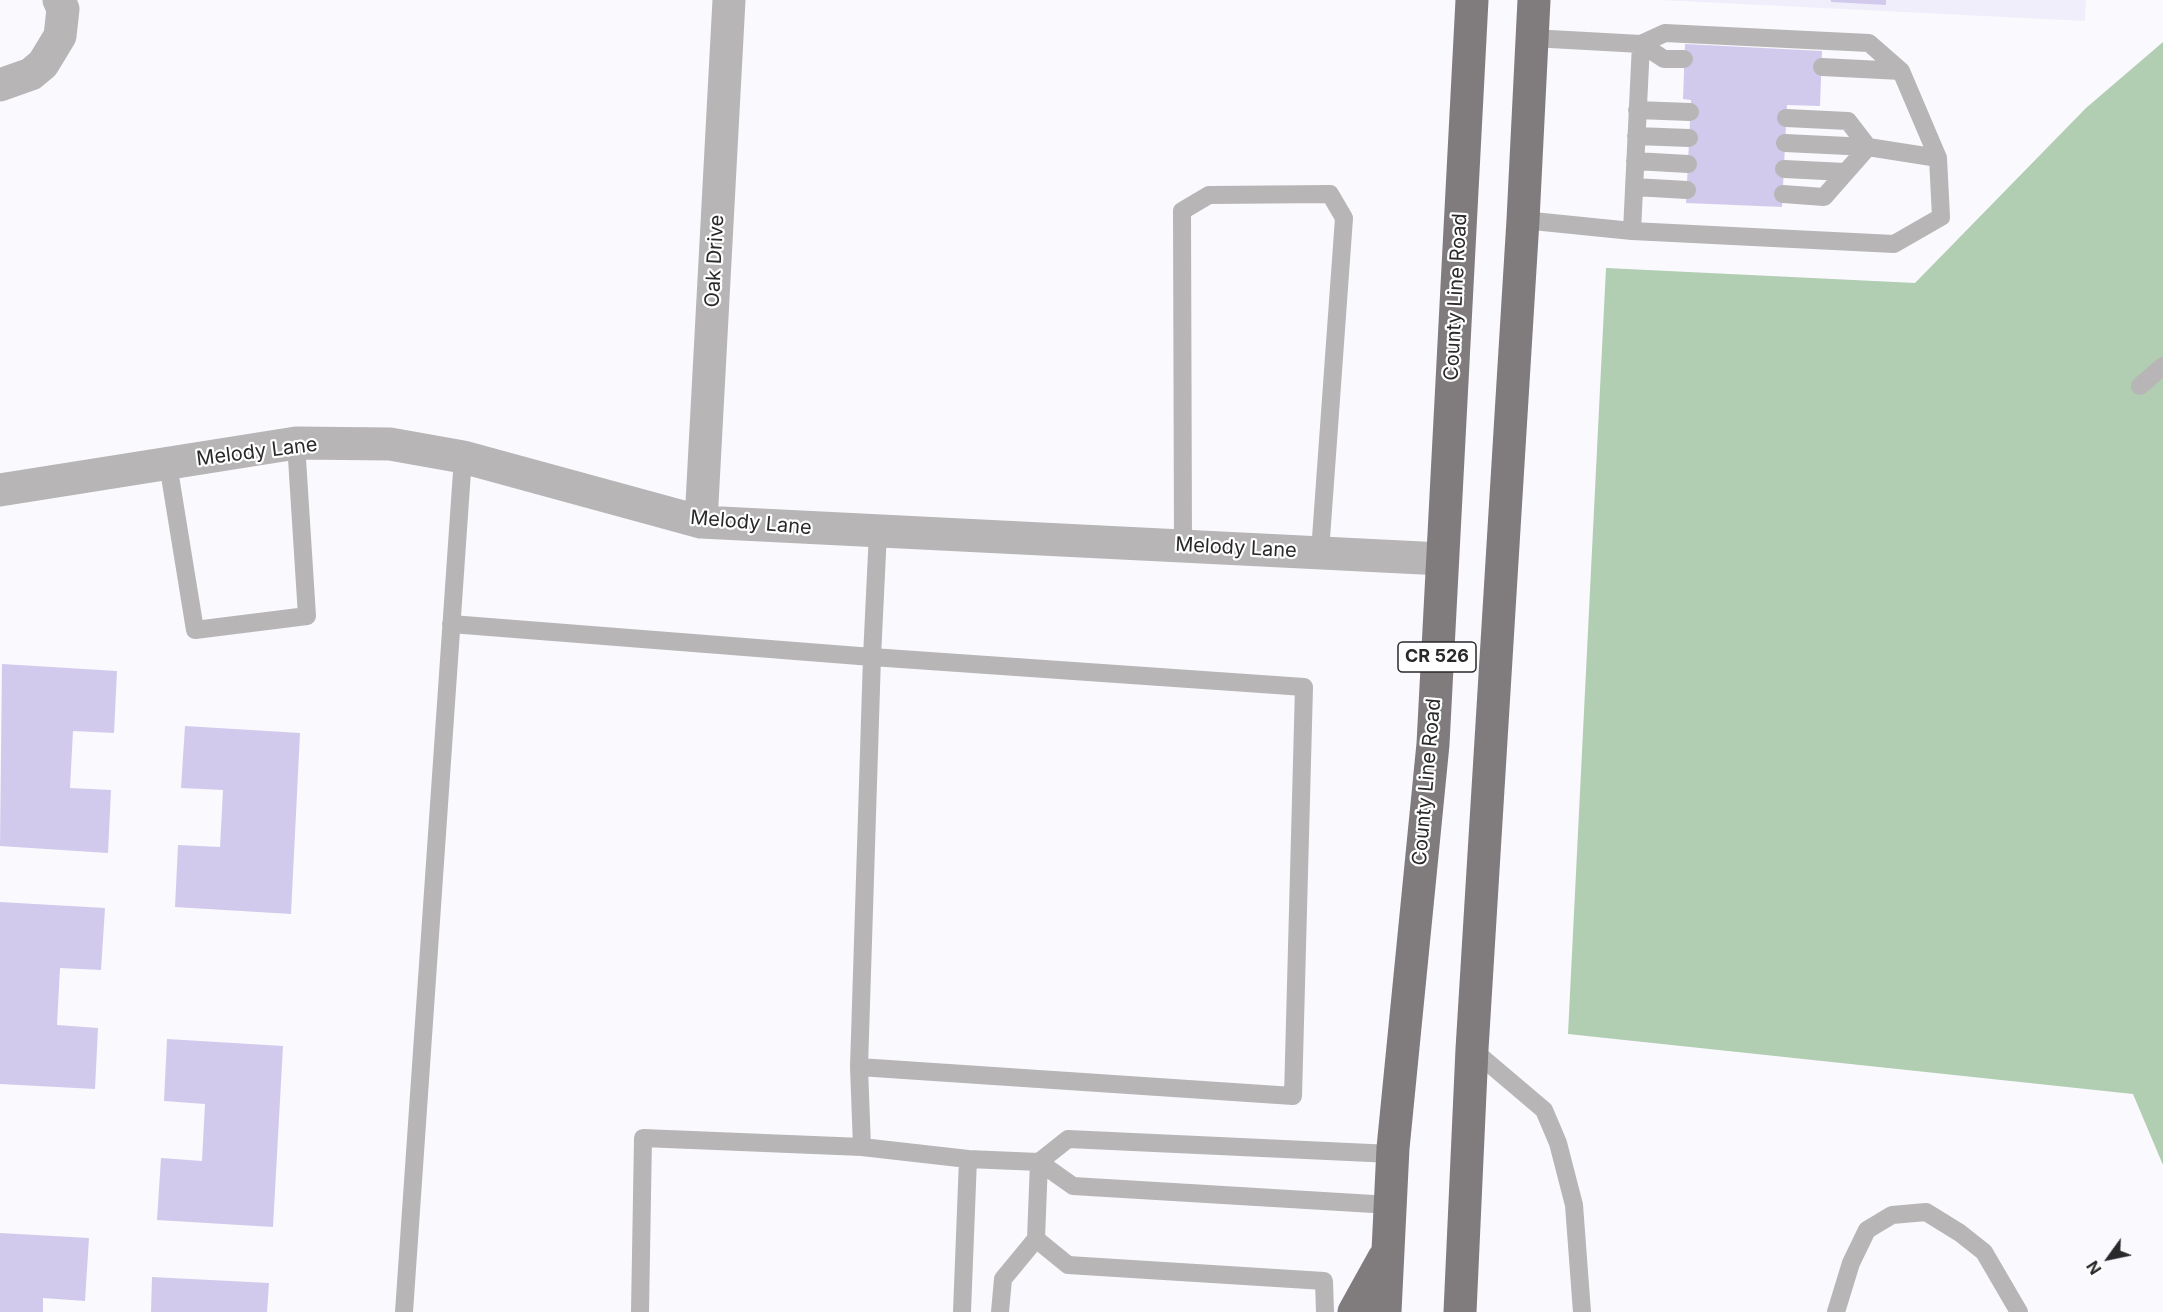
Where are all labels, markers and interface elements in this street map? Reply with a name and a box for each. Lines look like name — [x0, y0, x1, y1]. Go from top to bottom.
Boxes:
street label: County Line Road — [1440, 213, 1472, 381]
street label: Oak Drive — [701, 214, 729, 308]
street label: Melody Lane — [195, 433, 319, 471]
street label: Melody Lane — [689, 506, 813, 540]
street label: Melody Lane — [1175, 533, 1297, 563]
road number: CR 526 — [1398, 642, 1476, 672]
street label: County Line Road — [1408, 698, 1446, 866]
north arrow — [2079, 1228, 2139, 1288]
text: N — [2082, 1257, 2106, 1278]

